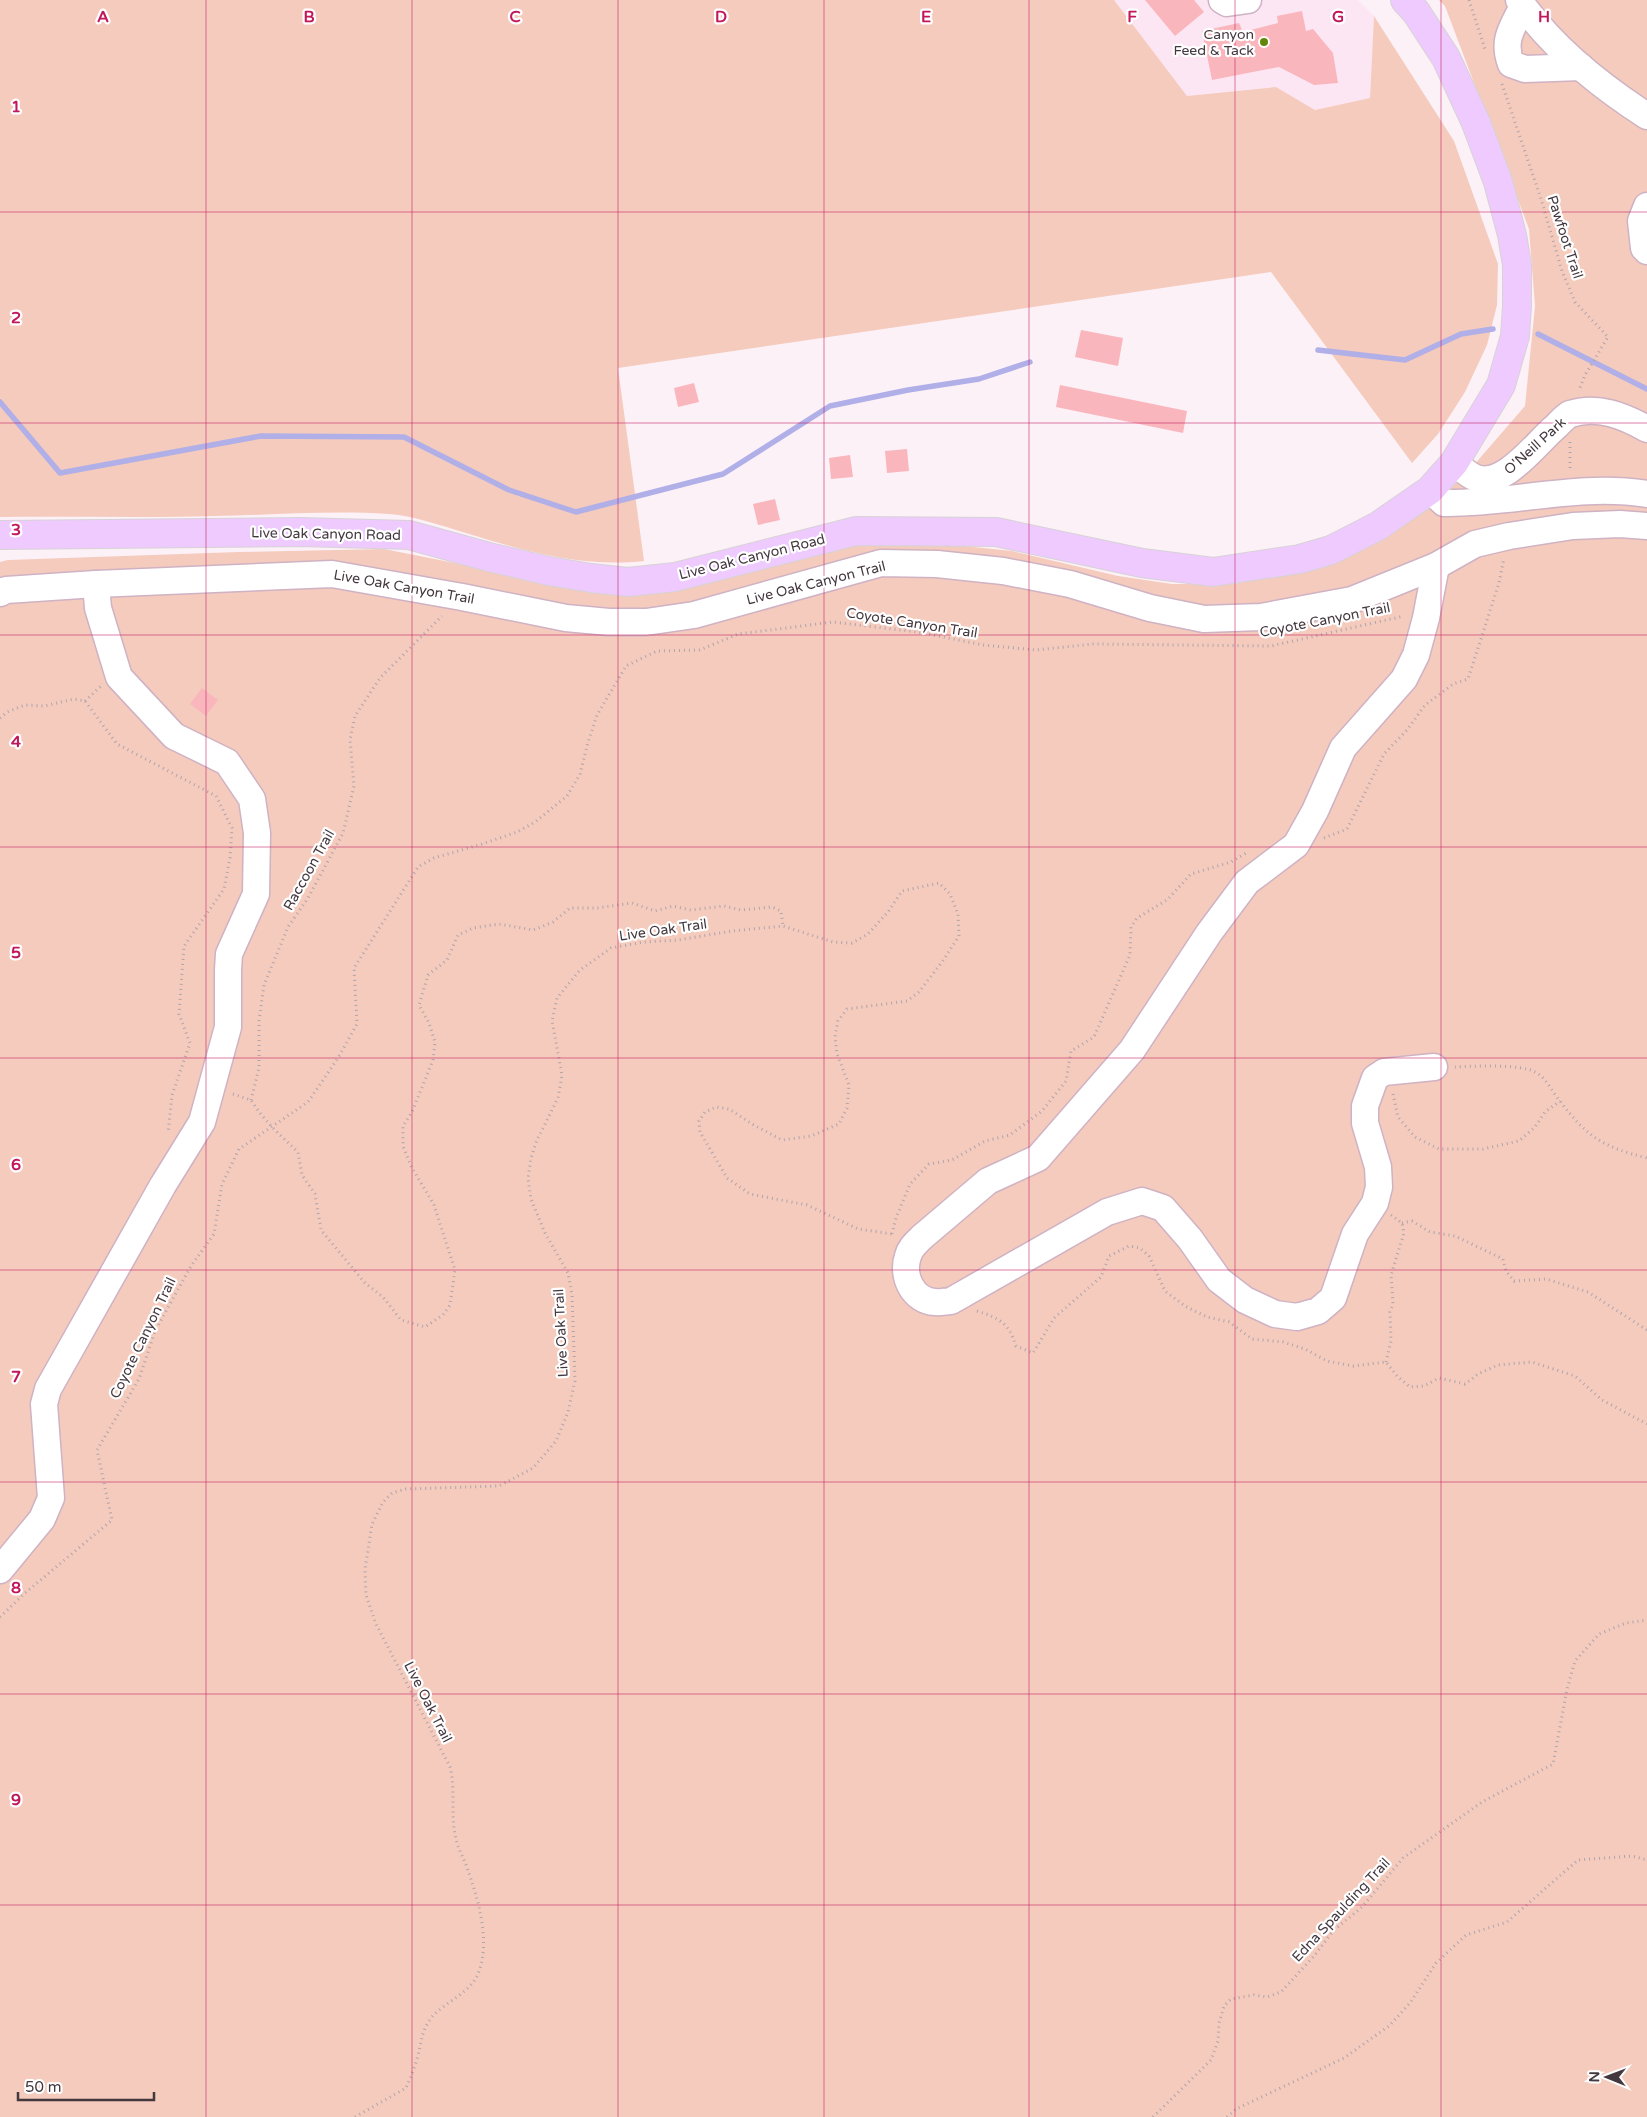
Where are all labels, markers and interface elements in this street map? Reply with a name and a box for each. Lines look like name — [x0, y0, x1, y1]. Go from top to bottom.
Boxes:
text: A — [97, 7, 109, 27]
text: B — [303, 7, 315, 27]
text: C — [509, 7, 521, 27]
text: D — [715, 7, 727, 27]
text: E — [921, 7, 931, 27]
text: F — [1127, 7, 1137, 27]
text: G — [1332, 7, 1344, 27]
text: H — [1538, 7, 1550, 27]
place label: Canyon Feed & Tack — [1173, 26, 1254, 59]
marker: Canyon Feed & Tack — [1258, 36, 1270, 48]
text: 1 — [11, 97, 21, 117]
street label: Pawfoot Trail — [1544, 193, 1586, 281]
text: 2 — [11, 308, 21, 328]
street label: O'Neill Park — [1501, 414, 1570, 478]
text: 3 — [11, 520, 21, 540]
street label: Live Oak Canyon Road — [251, 524, 401, 544]
street label: Live Oak Canyon Road — [677, 531, 827, 583]
street label: Live Oak Canyon Trail — [745, 557, 887, 609]
street label: Live Oak Canyon Trail — [332, 566, 476, 608]
street label: Coyote Canyon Trail — [1258, 599, 1392, 641]
street label: Coyote Canyon Trail — [845, 604, 979, 642]
text: 4 — [11, 732, 21, 752]
street label: Raccoon Trail — [280, 827, 338, 913]
street label: Live Oak Trail — [618, 915, 708, 945]
text: 5 — [11, 943, 21, 963]
text: 6 — [11, 1155, 21, 1175]
street label: Coyote Canyon Trail — [106, 1275, 180, 1401]
street label: Live Oak Trail — [550, 1288, 572, 1378]
text: 7 — [11, 1367, 21, 1387]
text: 8 — [11, 1578, 21, 1598]
street label: Live Oak Trail — [400, 1659, 456, 1745]
text: 9 — [11, 1790, 21, 1810]
street label: Edna Spaulding Trail — [1288, 1854, 1394, 1966]
north arrow — [1582, 2052, 1632, 2102]
scale bar — [18, 2070, 154, 2102]
text: N — [1586, 2071, 1603, 2083]
text: 50 m — [25, 2078, 62, 2096]

